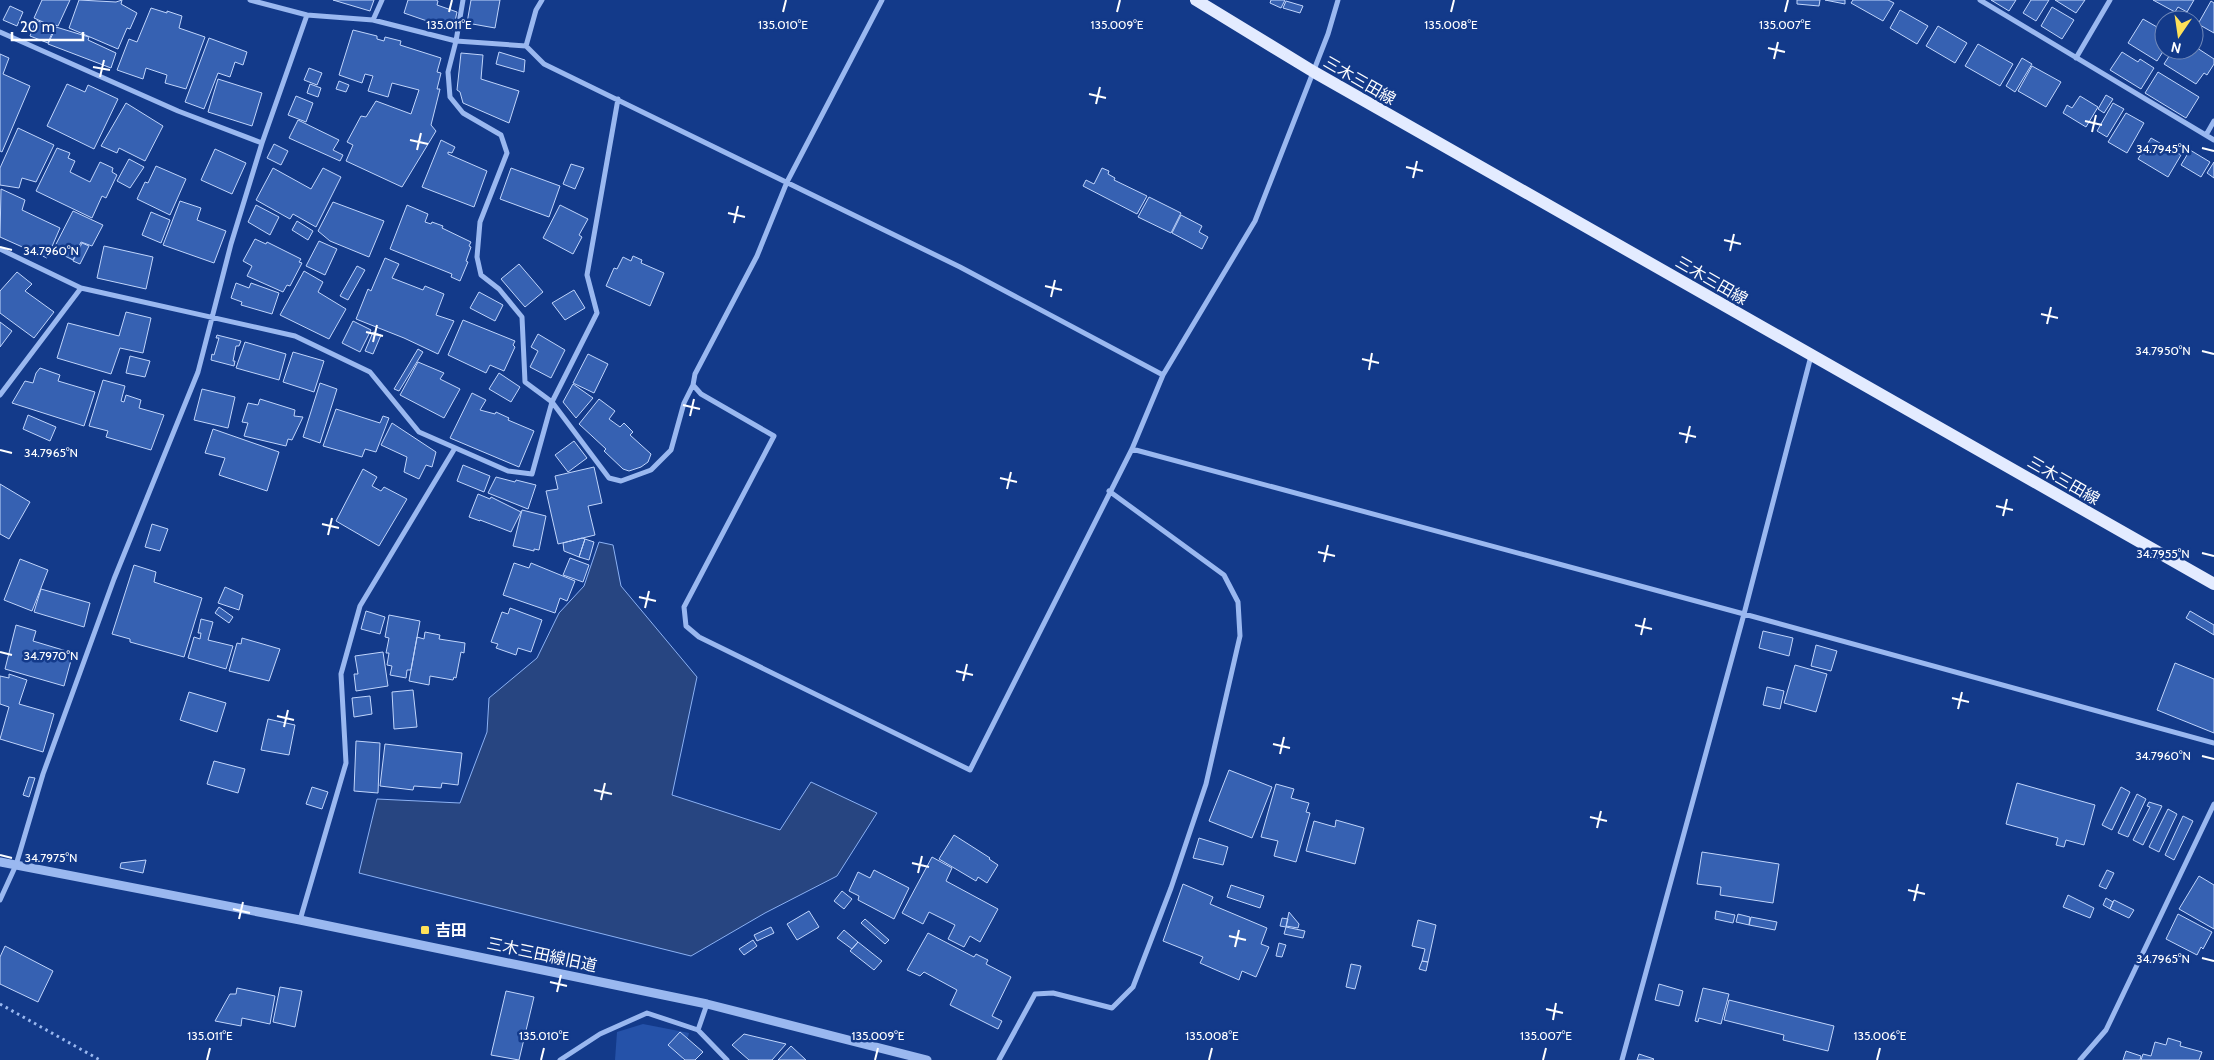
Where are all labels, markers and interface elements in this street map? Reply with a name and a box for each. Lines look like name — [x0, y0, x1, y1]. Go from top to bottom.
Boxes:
scale bar — [12, 10, 84, 42]
north arrow — [2154, 10, 2204, 60]
text: 135.011°E — [426, 17, 472, 32]
text: 135.010°E — [758, 17, 808, 32]
text: 135.009°E — [1091, 17, 1144, 32]
text: 135.008°E — [1424, 17, 1478, 32]
text: 135.007°E — [1759, 17, 1811, 32]
text: 20 m — [20, 18, 55, 36]
text: N — [2169, 38, 2183, 58]
street label: 三木三田線 — [1320, 52, 1399, 109]
text: 34.7945°N — [2136, 141, 2190, 156]
text: 34.7960°N — [23, 243, 79, 258]
street label: 三木三田線 — [1672, 252, 1751, 309]
text: 34.7950°N — [2135, 343, 2191, 358]
text: 34.7965°N — [24, 445, 78, 460]
street label: 三木三田線 — [2024, 452, 2103, 509]
text: 34.7955°N — [2136, 546, 2190, 561]
text: 34.7970°N — [24, 648, 78, 663]
text: 34.7960°N — [2135, 748, 2191, 763]
text: 34.7975°N — [24, 850, 78, 865]
place label: 吉田 — [435, 921, 467, 940]
marker: 吉田 — [419, 924, 431, 936]
street label: 三木三田線旧道 — [485, 934, 599, 975]
text: 34.7965°N — [2136, 951, 2190, 966]
text: 135.011°E — [187, 1028, 233, 1043]
text: 135.010°E — [519, 1028, 569, 1043]
text: 135.009°E — [852, 1028, 905, 1043]
text: 135.008°E — [1185, 1028, 1239, 1043]
text: 135.007°E — [1520, 1028, 1572, 1043]
text: 135.006°E — [1854, 1028, 1907, 1043]

